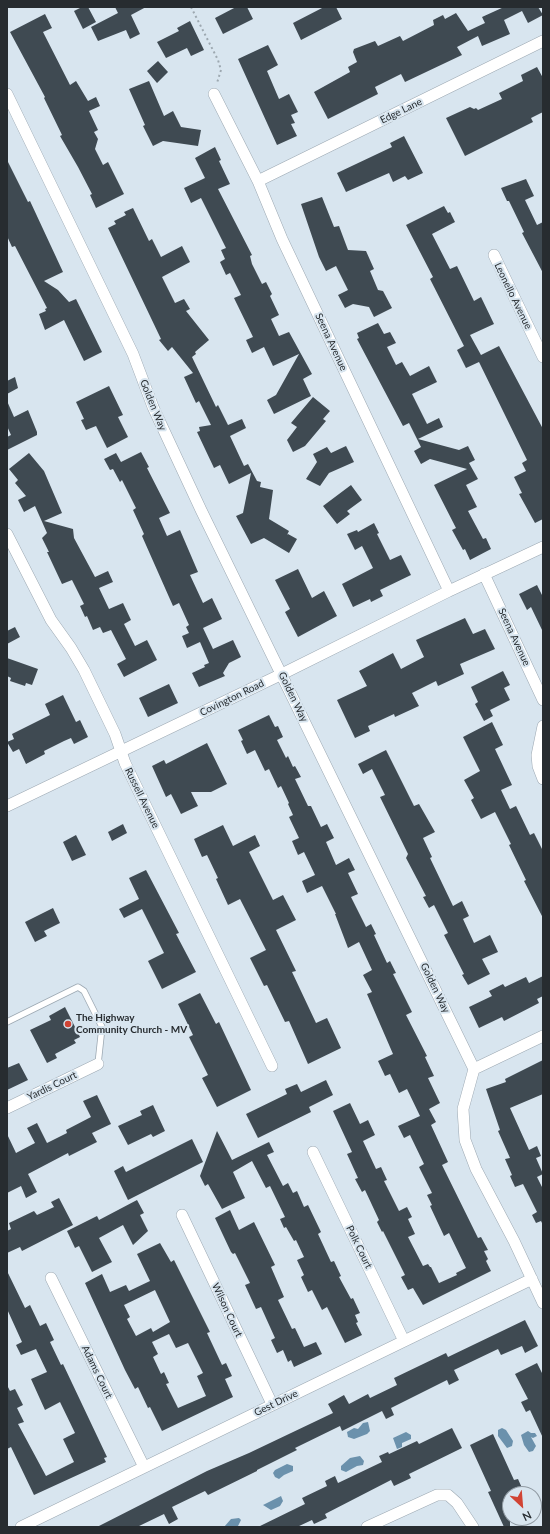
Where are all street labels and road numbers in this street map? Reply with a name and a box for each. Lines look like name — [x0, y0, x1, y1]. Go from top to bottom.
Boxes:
street label: Edge Lane — [378, 96, 424, 126]
street label: Leonello Avenue — [492, 261, 534, 331]
street label: Seena Avenue — [312, 311, 350, 373]
street label: Golden Way — [137, 378, 169, 432]
street label: Seena Avenue — [495, 606, 533, 668]
street label: Golden Way — [276, 670, 310, 724]
street label: Covington Road — [198, 677, 266, 719]
street label: Russell Avenue — [122, 766, 162, 830]
street label: Golden Way — [418, 961, 452, 1015]
street label: Yardis Court — [25, 1069, 79, 1103]
street label: Polk Court — [343, 1223, 375, 1271]
street label: Wilson Court — [209, 1281, 245, 1339]
street label: Adams Court — [79, 1344, 115, 1400]
street label: Gest Drive — [252, 1387, 300, 1419]

